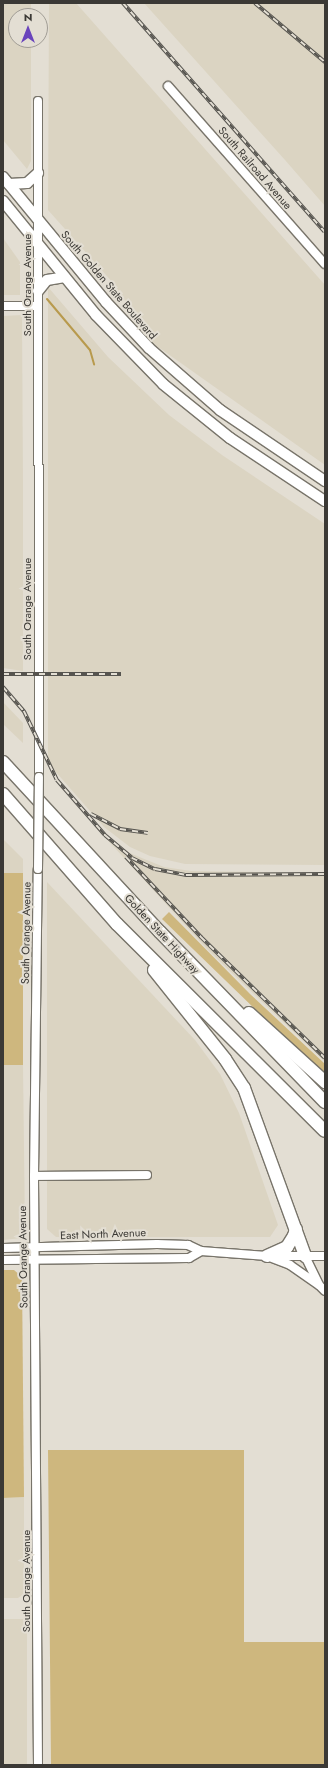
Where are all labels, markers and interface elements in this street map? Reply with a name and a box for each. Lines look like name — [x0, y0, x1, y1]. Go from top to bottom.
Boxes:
north arrow — [8, 8, 48, 48]
text: N — [24, 9, 32, 25]
street label: South Railroad Avenue — [216, 124, 294, 212]
street label: South Golden State Boulevard — [58, 228, 160, 342]
street label: South Orange Avenue — [20, 234, 34, 336]
street label: South Orange Avenue — [20, 558, 34, 660]
street label: South Orange Avenue — [19, 882, 33, 984]
street label: Golden State Highway — [122, 892, 202, 976]
street label: South Orange Avenue — [16, 1206, 30, 1308]
street label: East North Avenue — [60, 1226, 146, 1242]
street label: South Orange Avenue — [19, 1530, 33, 1632]

